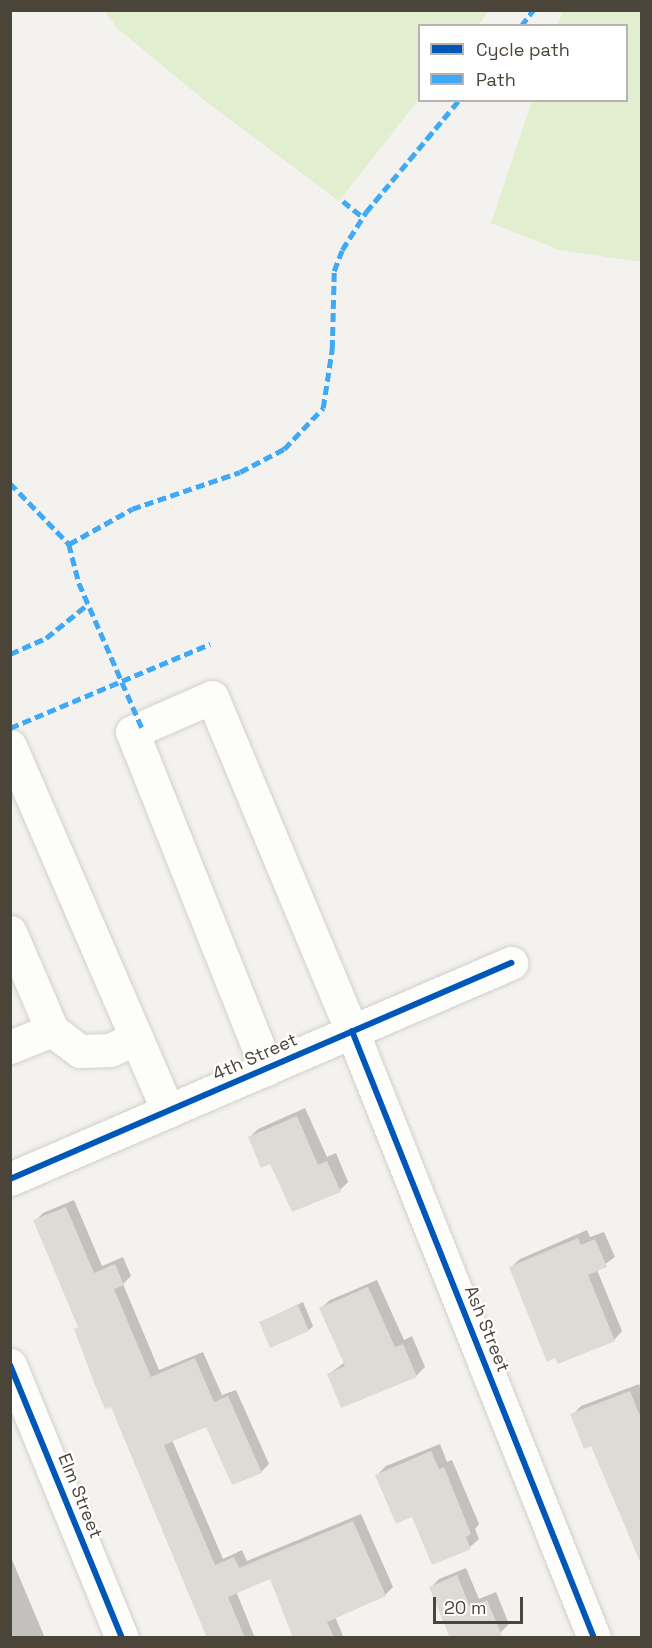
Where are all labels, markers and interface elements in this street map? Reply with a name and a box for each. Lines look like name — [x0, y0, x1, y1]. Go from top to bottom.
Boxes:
legend — [418, 24, 628, 102]
text: Cycle path — [476, 38, 570, 61]
text: Path — [476, 68, 516, 91]
street label: 4th Street — [209, 1029, 301, 1085]
street label: Ash Street — [460, 1283, 514, 1375]
street label: Elm Street — [53, 1450, 107, 1542]
scale bar — [436, 1585, 526, 1623]
text: 20 m — [444, 1596, 487, 1619]

